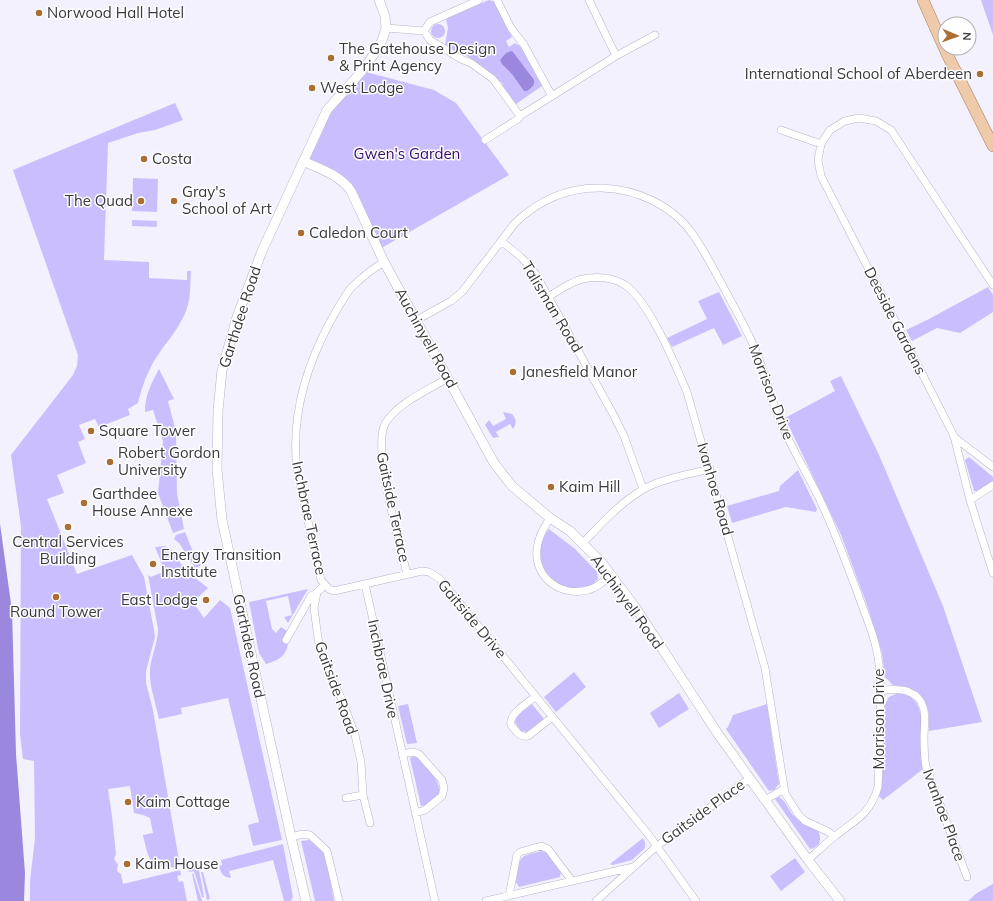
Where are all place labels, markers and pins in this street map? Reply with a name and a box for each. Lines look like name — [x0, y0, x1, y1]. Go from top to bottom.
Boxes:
place label: Norwood Hall Hotel — [47, 3, 184, 22]
marker: Norwood Hall Hotel — [34, 8, 44, 18]
place label: The Gatehouse Design & Print Agency — [339, 39, 496, 75]
marker: The Gatehouse Design & Print Agency — [326, 53, 336, 63]
place label: International School of Aberdeen — [745, 64, 972, 83]
marker: International School of Aberdeen — [975, 69, 985, 79]
place label: West Lodge — [320, 78, 403, 97]
marker: West Lodge — [307, 83, 317, 93]
place label: Costa — [152, 149, 192, 168]
marker: Costa — [139, 154, 149, 164]
place label: Gray's School of Art — [182, 182, 272, 218]
place label: The Quad — [65, 191, 133, 210]
marker: The Quad — [136, 196, 146, 206]
marker: Gray's School of Art — [169, 196, 179, 206]
place label: Caledon Court — [309, 223, 408, 242]
marker: Caledon Court — [296, 228, 306, 238]
place label: Janesfield Manor — [521, 362, 638, 381]
marker: Janesfield Manor — [508, 367, 518, 377]
place label: Square Tower — [99, 421, 196, 440]
marker: Square Tower — [86, 426, 96, 436]
place label: Robert Gordon University — [118, 443, 220, 479]
marker: Robert Gordon University — [105, 457, 115, 467]
place label: Kaim Hill — [559, 477, 620, 496]
marker: Kaim Hill — [546, 482, 556, 492]
place label: Garthdee House Annexe — [92, 484, 193, 520]
marker: Garthdee House Annexe — [79, 498, 89, 508]
marker: Central Services Building — [63, 522, 73, 532]
place label: Central Services Building — [12, 532, 124, 568]
place label: Energy Transition Institute — [161, 545, 281, 581]
marker: Energy Transition Institute — [148, 559, 158, 569]
place label: East Lodge — [121, 590, 198, 609]
marker: Round Tower — [51, 592, 61, 602]
marker: East Lodge — [201, 595, 211, 605]
place label: Round Tower — [10, 602, 103, 621]
place label: Kaim Cottage — [136, 792, 230, 811]
marker: Kaim Cottage — [123, 797, 133, 807]
place label: Kaim House — [135, 854, 218, 873]
marker: Kaim House — [122, 859, 132, 869]

